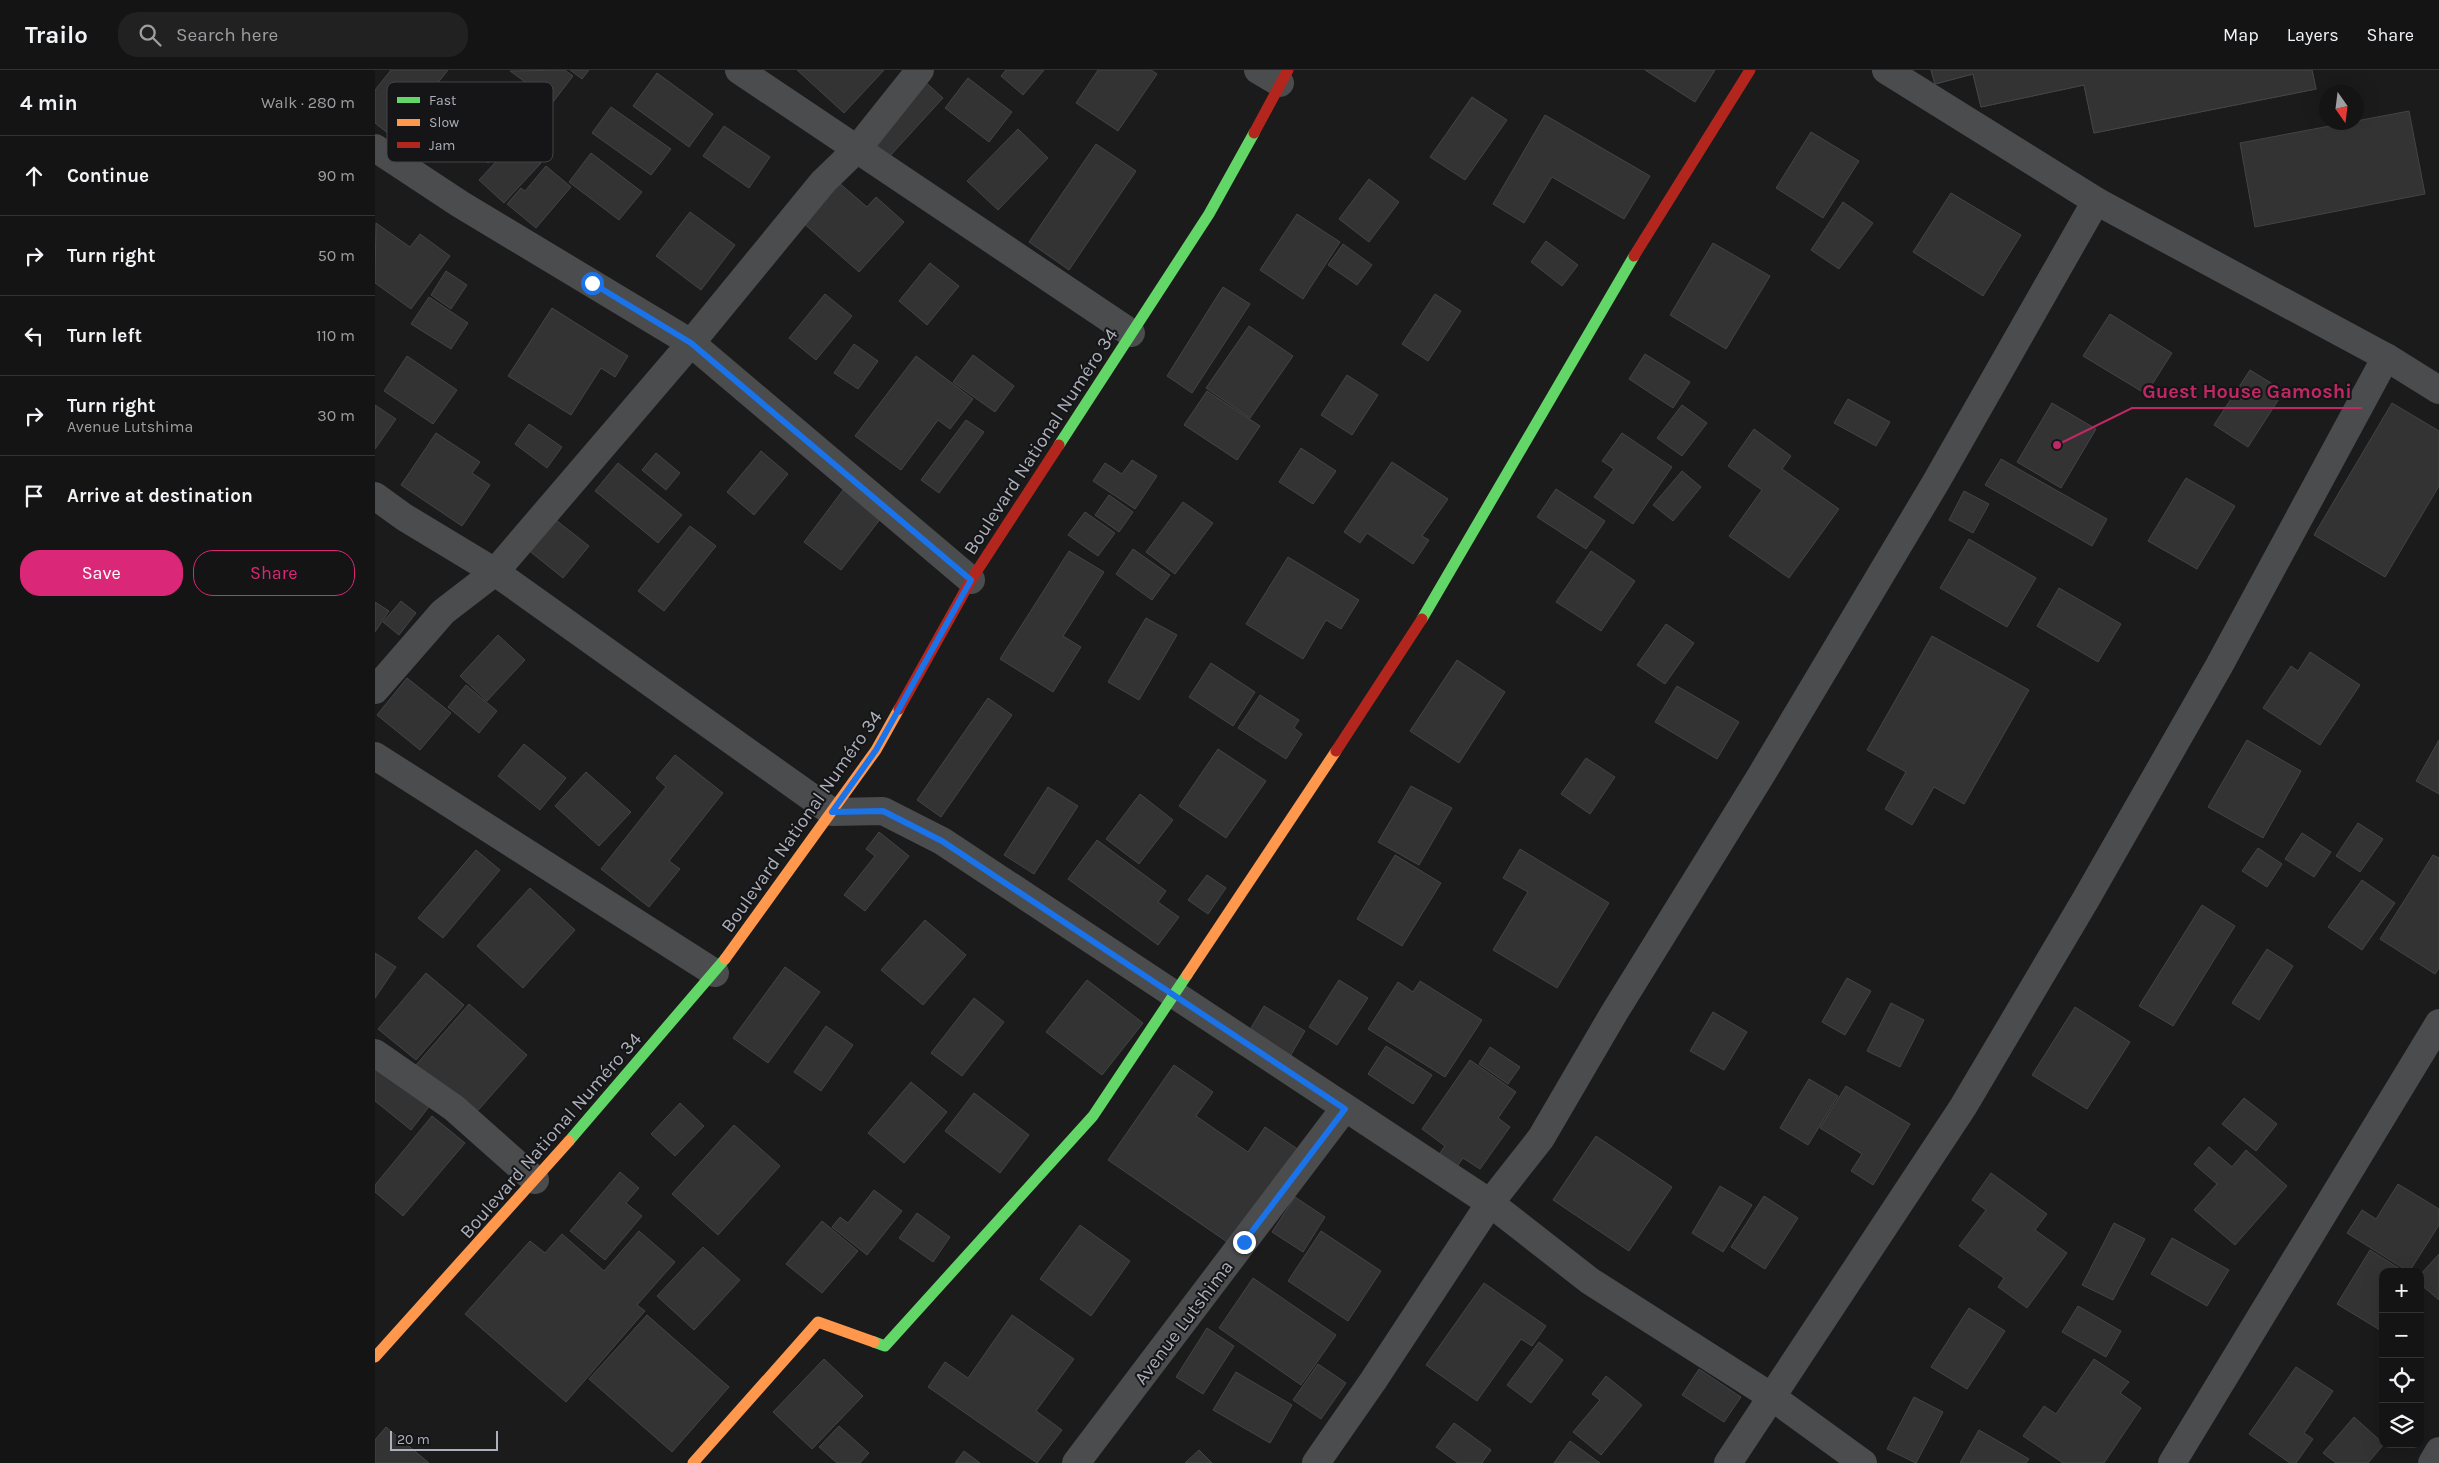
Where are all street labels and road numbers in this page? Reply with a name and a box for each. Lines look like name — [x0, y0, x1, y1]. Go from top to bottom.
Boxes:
street label: Boulevard National Numéro 34 — [959, 324, 1123, 559]
street label: Boulevard National Numéro 34 — [717, 706, 887, 937]
street label: Boulevard National Numéro 34 — [455, 1028, 646, 1243]
street label: Avenue Lutshima — [1130, 1256, 1238, 1389]

